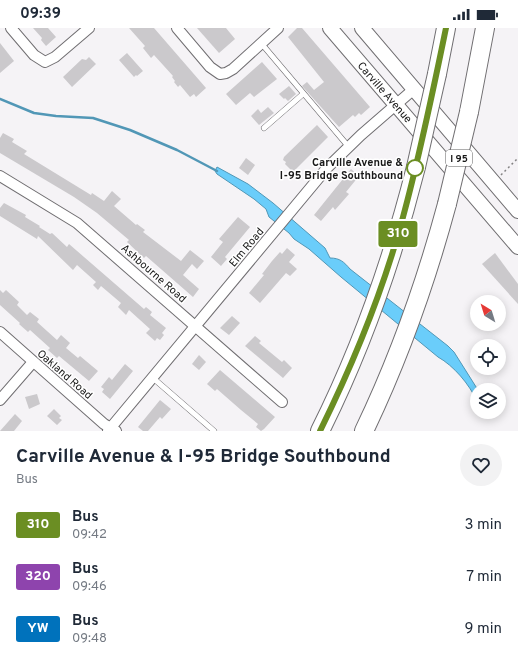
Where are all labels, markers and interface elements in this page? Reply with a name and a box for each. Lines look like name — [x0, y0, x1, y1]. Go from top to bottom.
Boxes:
text: 09:39 — [20, 5, 61, 24]
street label: Carville Avenue — [354, 59, 415, 126]
road number: I 95 — [446, 150, 472, 166]
place label: Carville Avenue & I-95 Bridge Southbound — [280, 156, 403, 183]
marker: Carville Avenue & I-95 Bridge Southbound — [406, 159, 424, 177]
line badge: 310 — [375, 221, 421, 247]
street label: Elm Road — [226, 225, 267, 270]
text: 310 — [386, 225, 410, 242]
street label: Ashbourne Road — [118, 242, 189, 306]
north arrow — [470, 295, 506, 331]
map controls — [470, 295, 506, 419]
button: locate — [470, 339, 506, 375]
street label: Oakland Road — [34, 347, 95, 403]
button: layers — [470, 383, 506, 419]
button: heart — [460, 444, 502, 486]
text: Carville Avenue & I-95 Bridge Southbound — [16, 445, 391, 469]
text: Bus — [16, 472, 38, 488]
text: Bus — [72, 508, 99, 527]
text: 310 — [26, 516, 50, 533]
text: 3 min — [464, 516, 502, 535]
text: 09:42 — [72, 527, 107, 543]
text: Bus — [72, 560, 99, 579]
text: 320 — [25, 568, 51, 585]
text: 7 min — [466, 568, 502, 587]
text: 09:46 — [72, 579, 107, 595]
text: Bus — [72, 612, 99, 631]
text: YW — [27, 620, 49, 637]
text: 9 min — [465, 620, 502, 639]
text: 09:48 — [72, 631, 107, 647]

